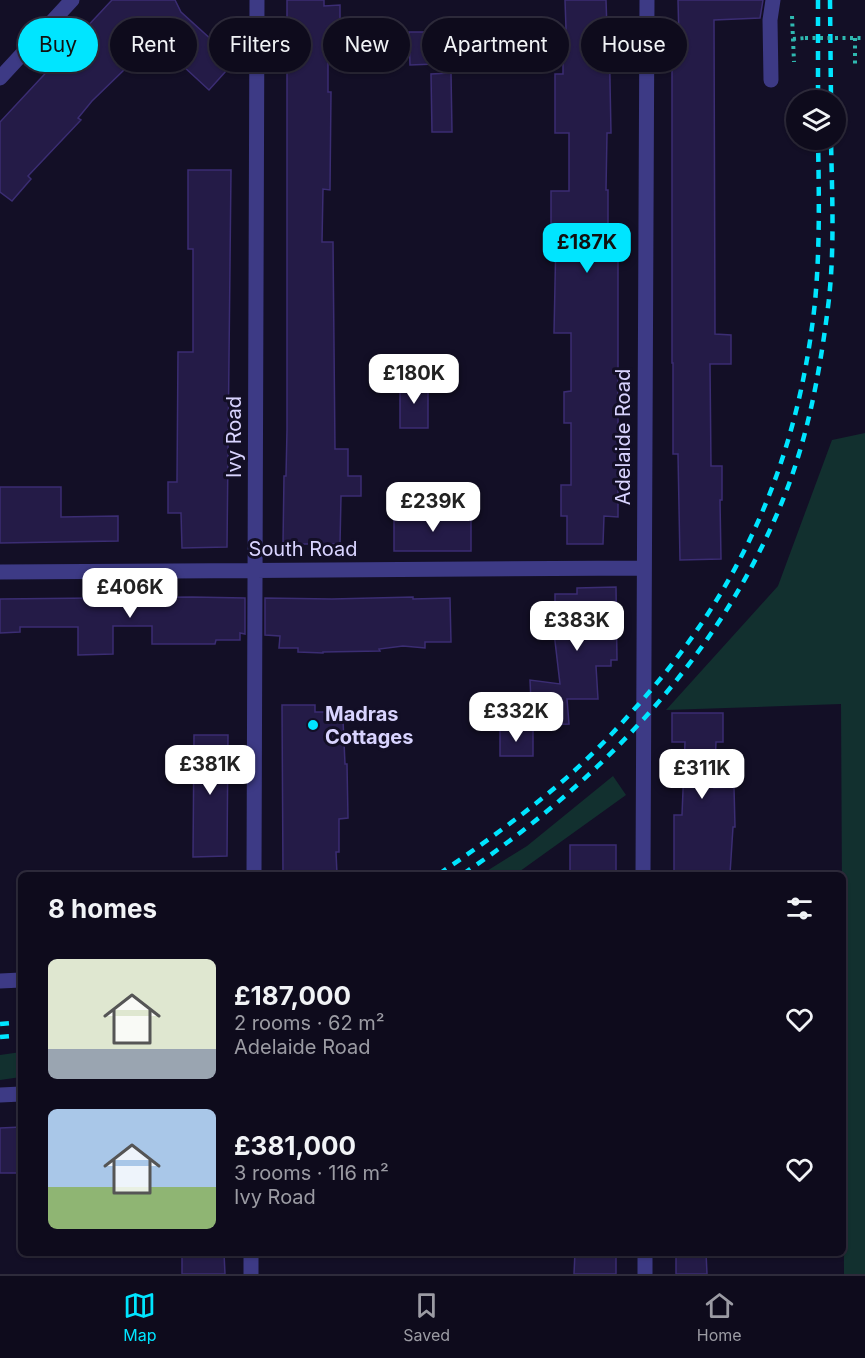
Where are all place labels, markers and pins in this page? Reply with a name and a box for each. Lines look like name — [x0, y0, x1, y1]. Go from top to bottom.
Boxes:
pin: £187K — [545, 223, 629, 274]
pin: £180K — [372, 354, 456, 405]
pin: £239K — [391, 482, 475, 533]
pin: £406K — [88, 568, 172, 619]
pin: £383K — [535, 601, 619, 652]
pin: £332K — [474, 692, 558, 743]
place label: Madras Cottages — [325, 702, 413, 749]
marker: Madras Cottages — [306, 718, 320, 732]
pin: £381K — [168, 745, 252, 796]
pin: £311K — [660, 749, 744, 800]

